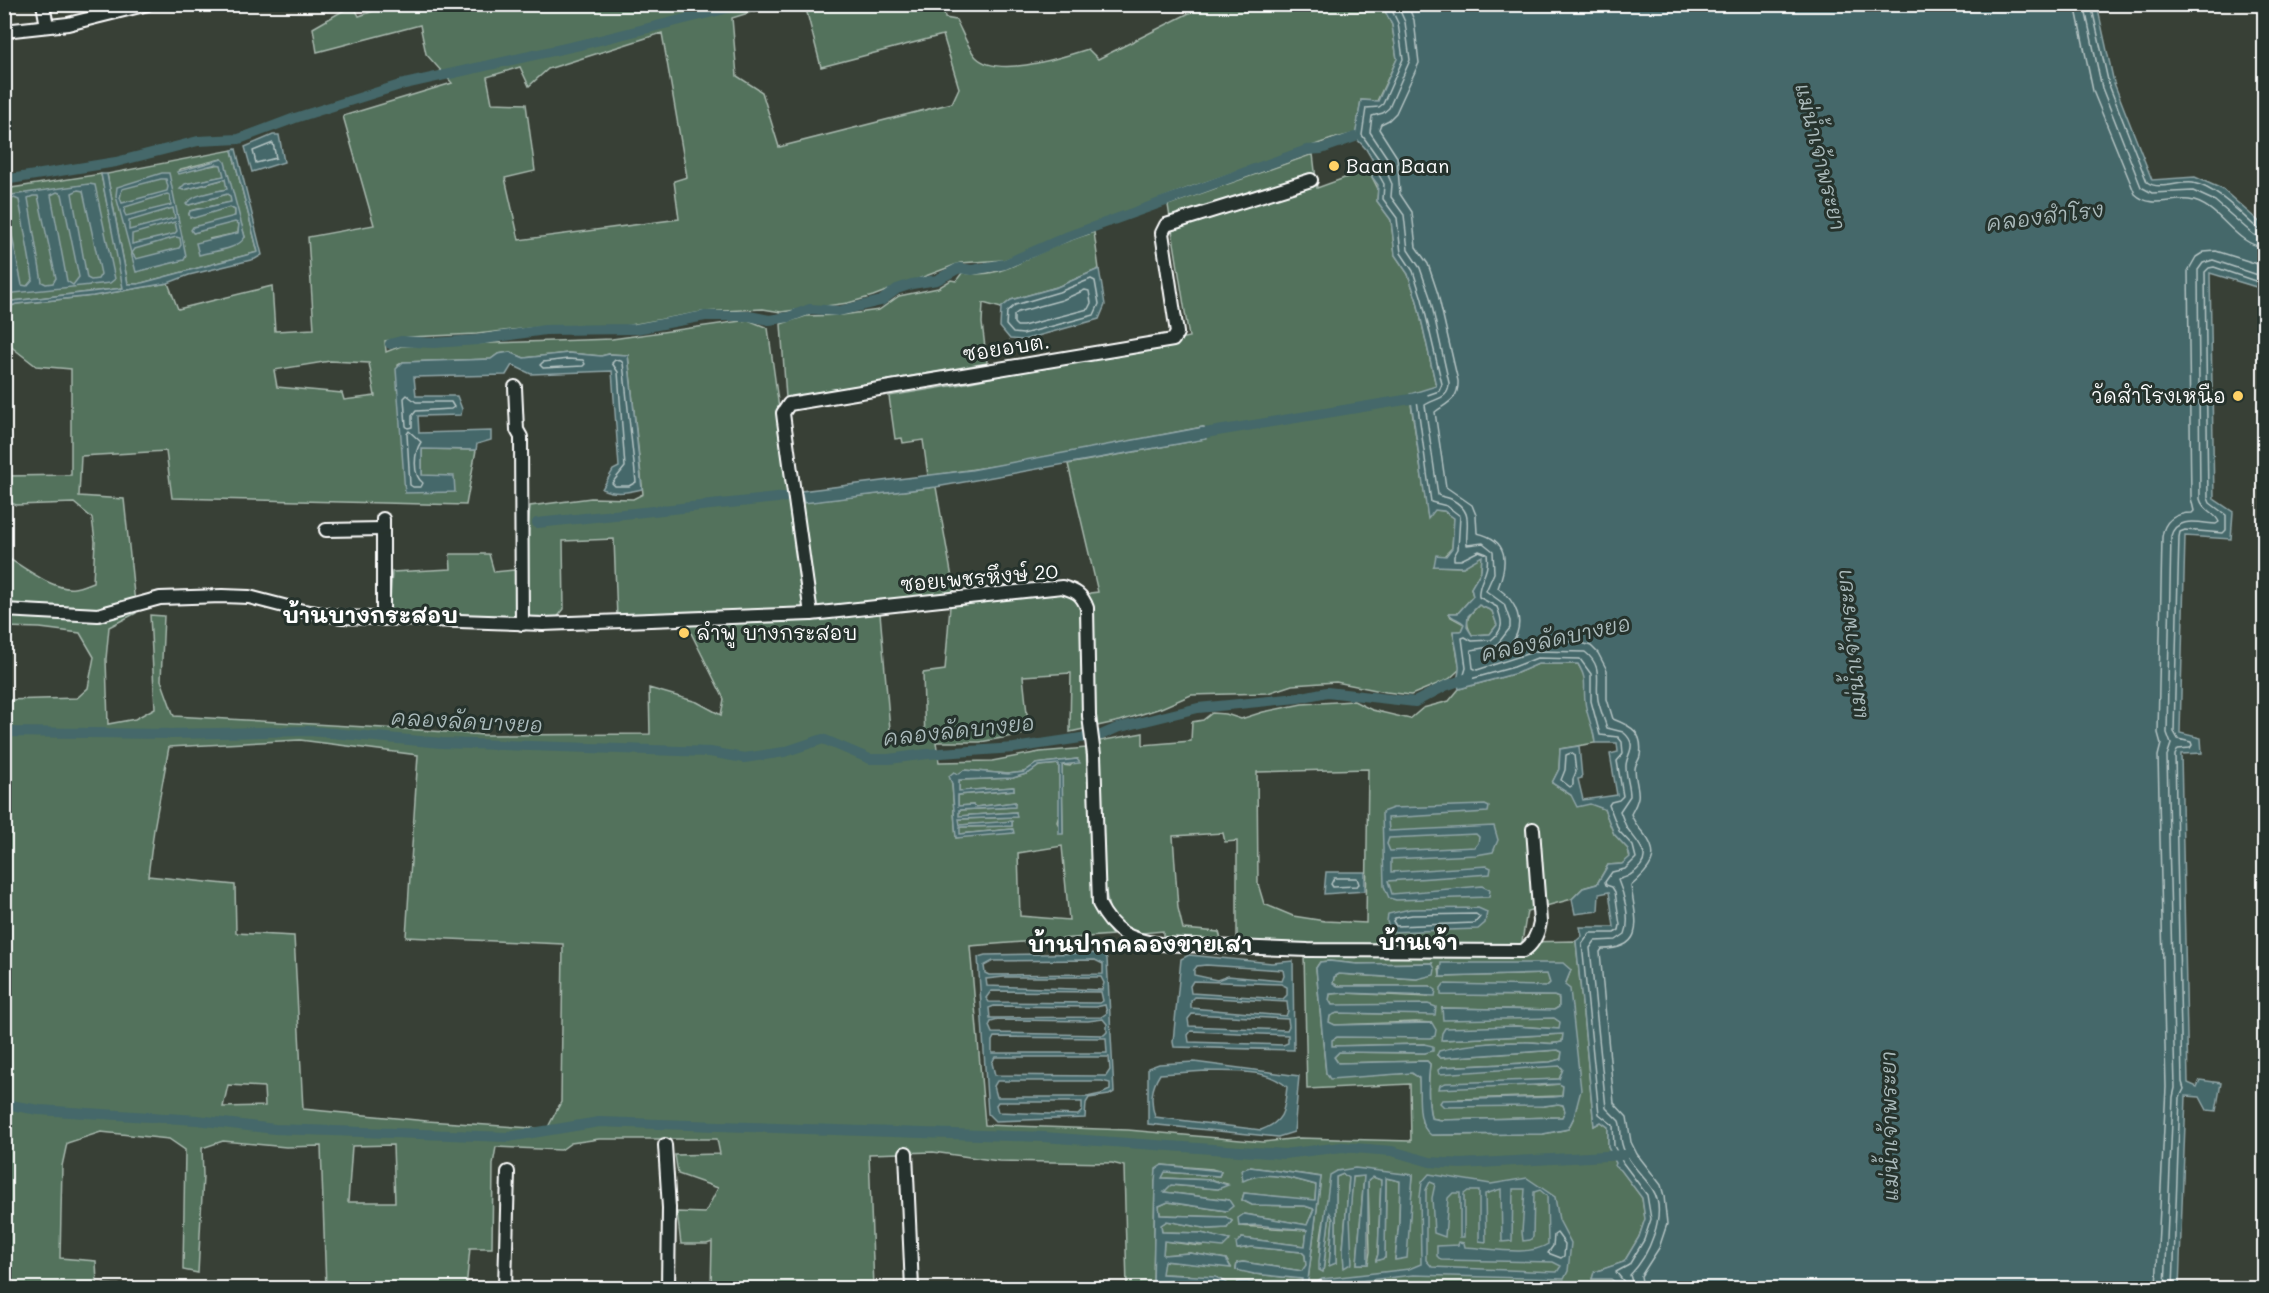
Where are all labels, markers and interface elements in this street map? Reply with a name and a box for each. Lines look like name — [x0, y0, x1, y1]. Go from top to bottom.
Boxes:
water label: แม่น้ำเจ้าพระยา — [1790, 79, 1858, 233]
place label: Baan Baan — [1346, 152, 1449, 178]
marker: Baan Baan — [1327, 159, 1341, 173]
water label: คลองสำโรง — [1985, 195, 2105, 236]
street label: ซอยอบต. — [961, 327, 1051, 367]
place label: วัดสำโรงเหนือ — [2092, 382, 2226, 408]
marker: วัดสำโรงเหนือ — [2231, 389, 2245, 403]
street label: ซอยเพชรหึงษ์ 20 — [899, 557, 1059, 597]
water label: แม่น้ำเจ้าพระยา — [1824, 568, 1872, 721]
district label: บ้านบางกระสอบ — [282, 600, 458, 629]
water label: คลองลัดบางยอ — [1478, 609, 1633, 667]
place label: ลำพู บางกระสอบ — [696, 619, 857, 648]
marker: ลำพู บางกระสอบ — [677, 626, 691, 640]
water label: คลองลัดบางยอ — [390, 703, 544, 738]
water label: คลองลัดบางยอ — [882, 708, 1036, 751]
district label: บ้านเจ้า — [1378, 927, 1458, 956]
district label: บ้านปากคลองขายเสา — [1028, 929, 1252, 958]
water label: แม่น้ำเจ้าพระยา — [1869, 1051, 1903, 1201]

